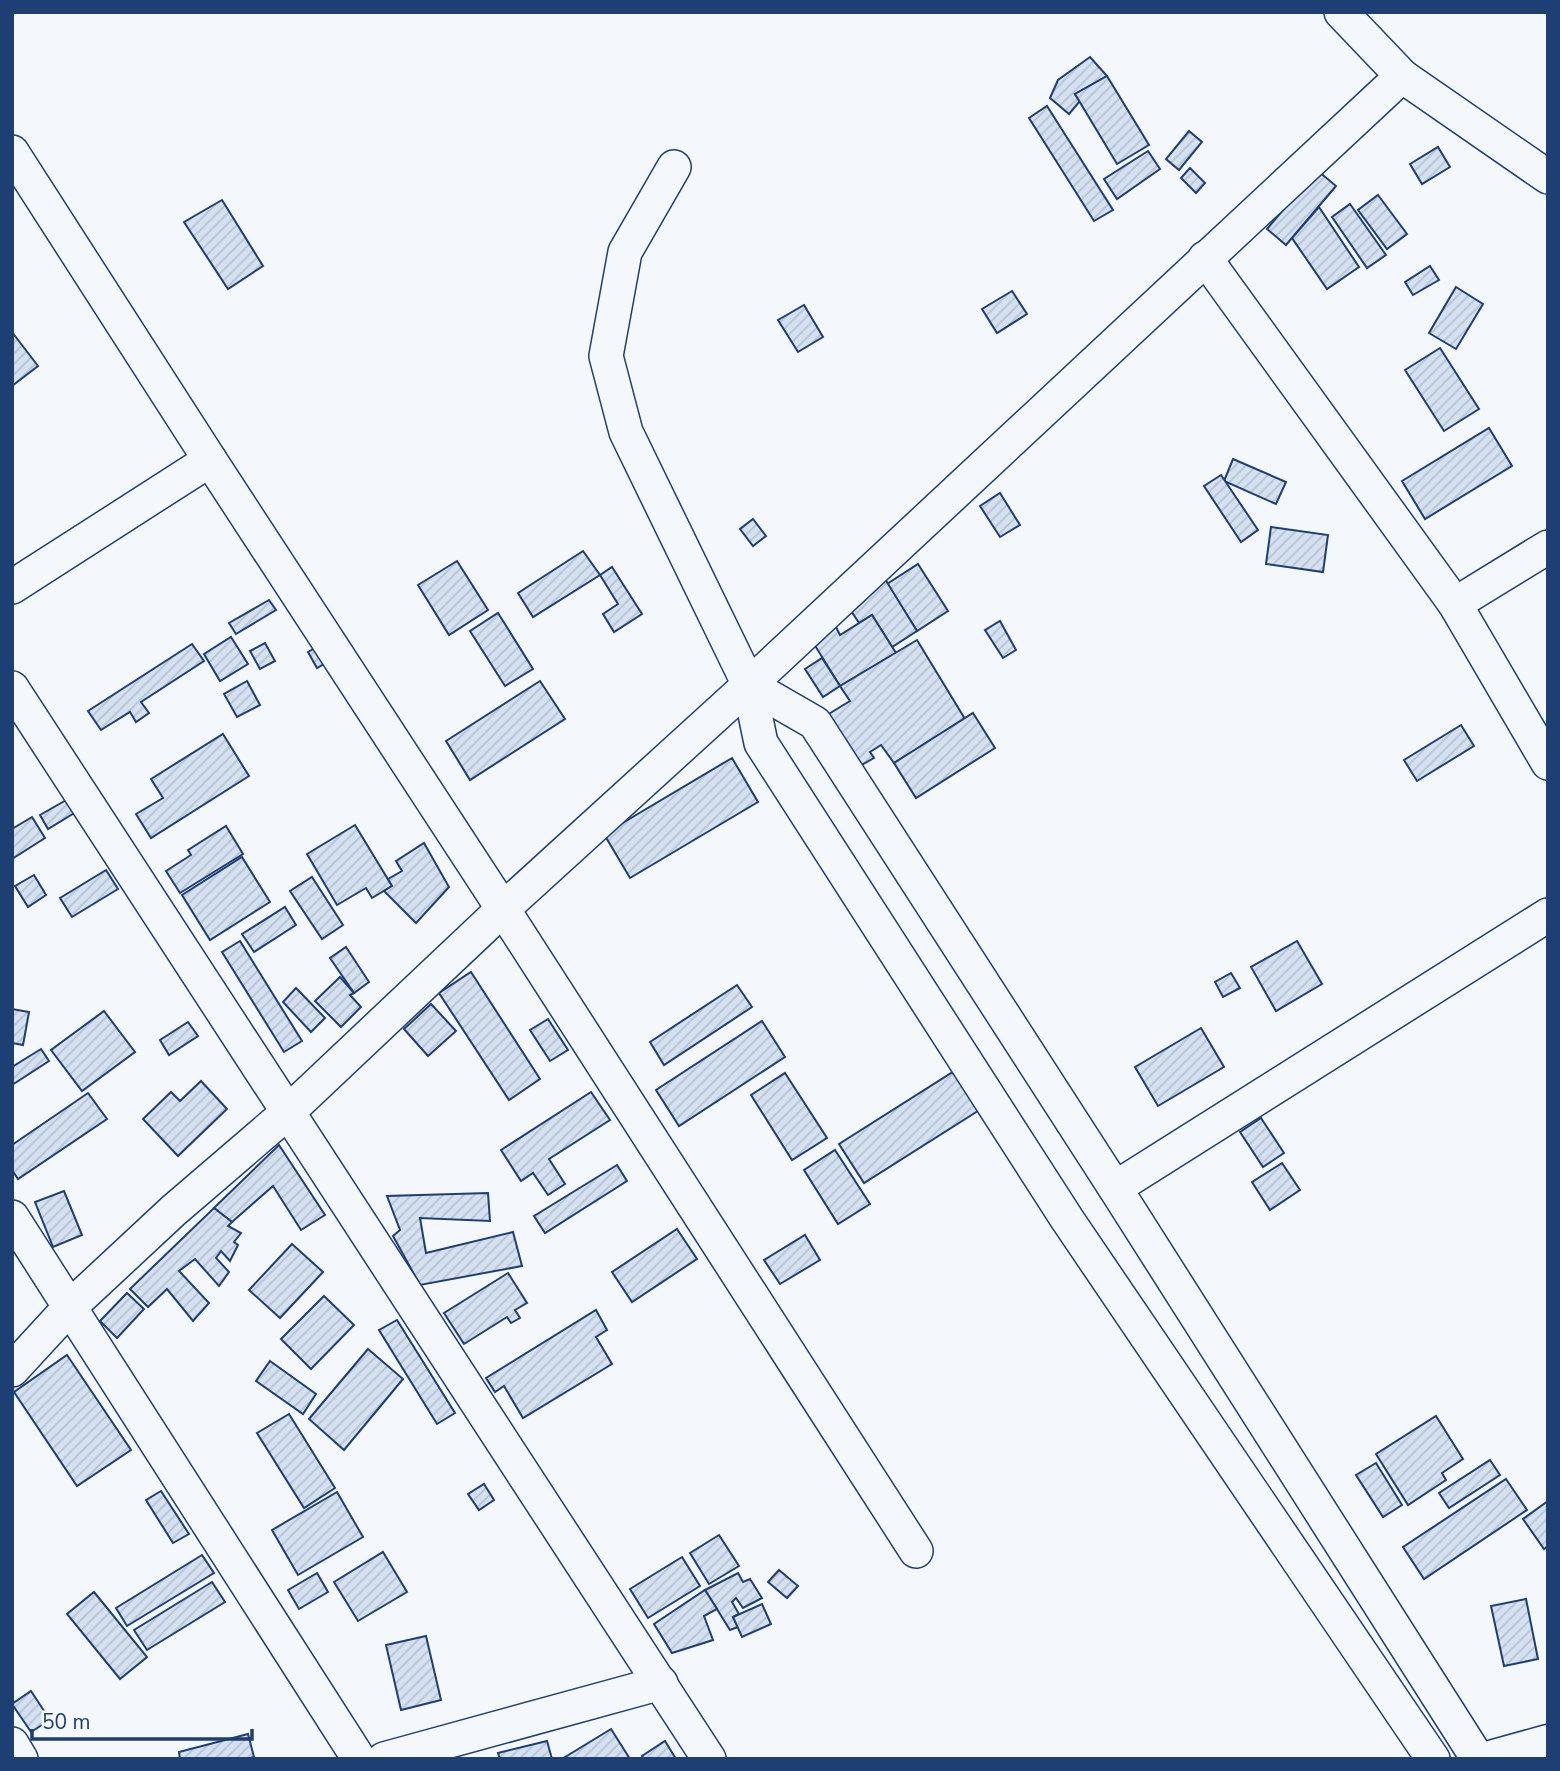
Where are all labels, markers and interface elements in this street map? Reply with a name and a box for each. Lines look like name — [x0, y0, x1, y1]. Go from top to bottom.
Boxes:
scale bar — [32, 1698, 252, 1742]
text: 50 m — [42, 1708, 91, 1736]

